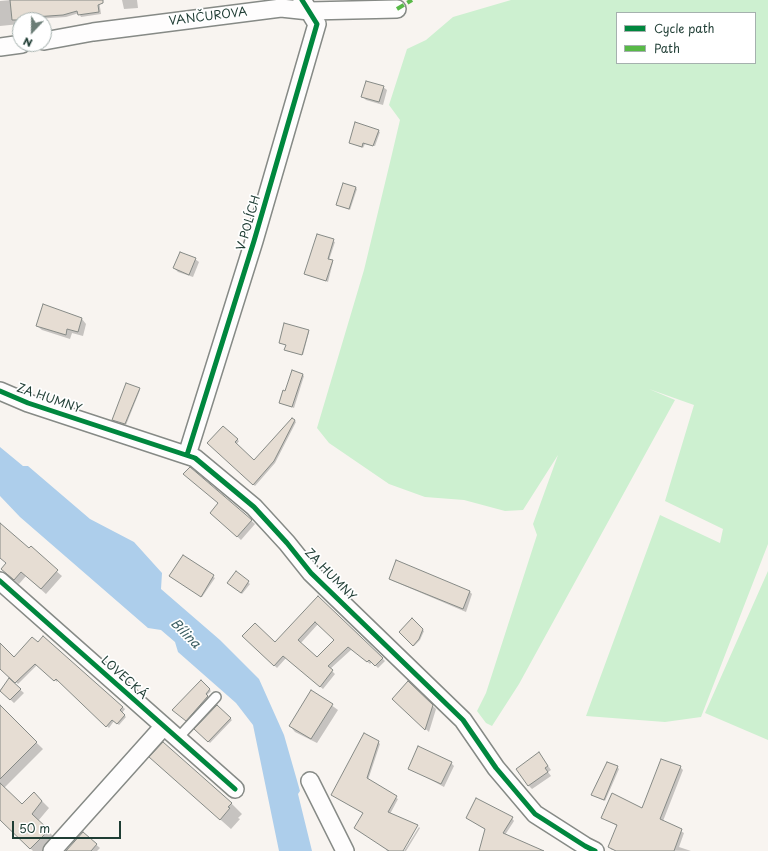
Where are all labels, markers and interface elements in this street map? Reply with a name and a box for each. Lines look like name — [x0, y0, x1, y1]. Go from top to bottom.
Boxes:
street label: VANČUROVA — [168, 5, 248, 29]
north arrow — [12, 12, 52, 52]
legend — [616, 12, 756, 64]
text: Cycle path — [654, 19, 715, 37]
text: N — [20, 33, 35, 52]
text: Path — [654, 39, 680, 57]
street label: V POLÍCH — [234, 194, 264, 252]
street label: ZA HUMNY — [15, 381, 83, 417]
street label: ZA HUMNY — [301, 546, 359, 604]
water label: Bílina — [167, 616, 203, 652]
street label: LOVECKÁ — [98, 653, 150, 703]
scale bar — [14, 813, 123, 839]
text: 50 m — [19, 819, 50, 837]

